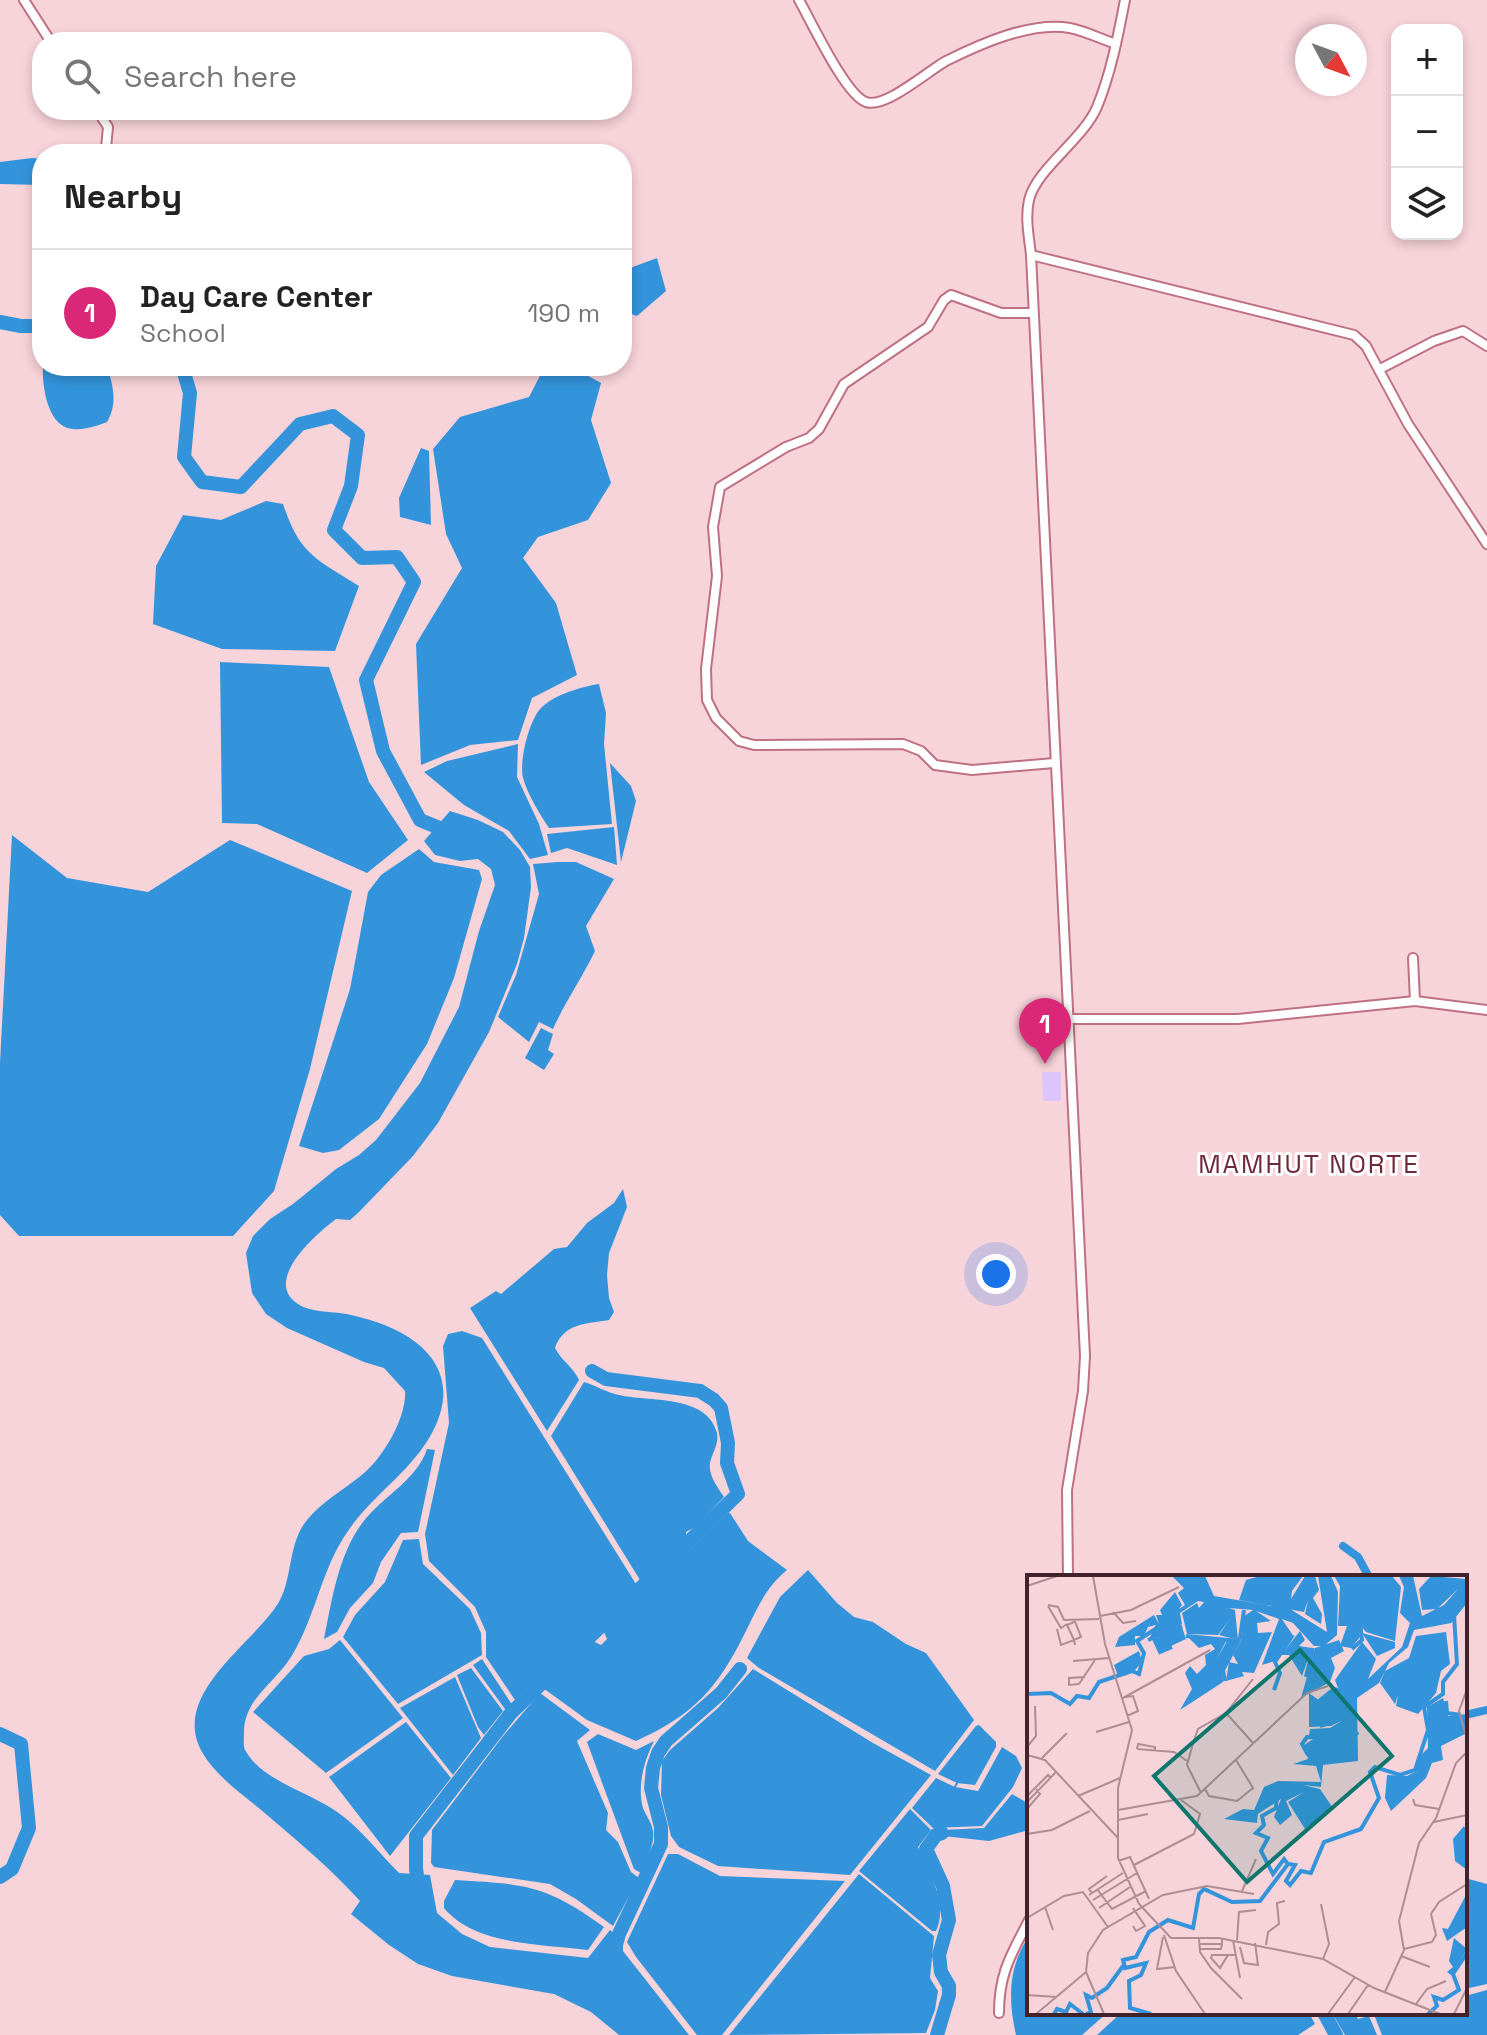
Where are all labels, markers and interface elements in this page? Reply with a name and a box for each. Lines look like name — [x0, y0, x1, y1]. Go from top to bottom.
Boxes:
north arrow — [1295, 24, 1367, 96]
map controls — [1391, 24, 1463, 240]
button: + — [1391, 24, 1463, 96]
search box — [32, 32, 632, 120]
icon: search — [60, 54, 104, 98]
text: Search here — [124, 57, 297, 96]
button: − — [1391, 96, 1463, 168]
button: layers — [1391, 168, 1463, 240]
text: Nearby — [64, 175, 182, 218]
text: Day Care Center — [140, 277, 373, 316]
text: 1 — [84, 296, 96, 330]
text: 190 m — [528, 296, 600, 330]
text: School — [140, 316, 226, 350]
pin: 1 — [1019, 998, 1071, 1064]
district label: MAMHUT NORTE — [1198, 1147, 1420, 1181]
your location — [976, 1254, 1016, 1294]
inset map — [1027, 1575, 1467, 2015]

